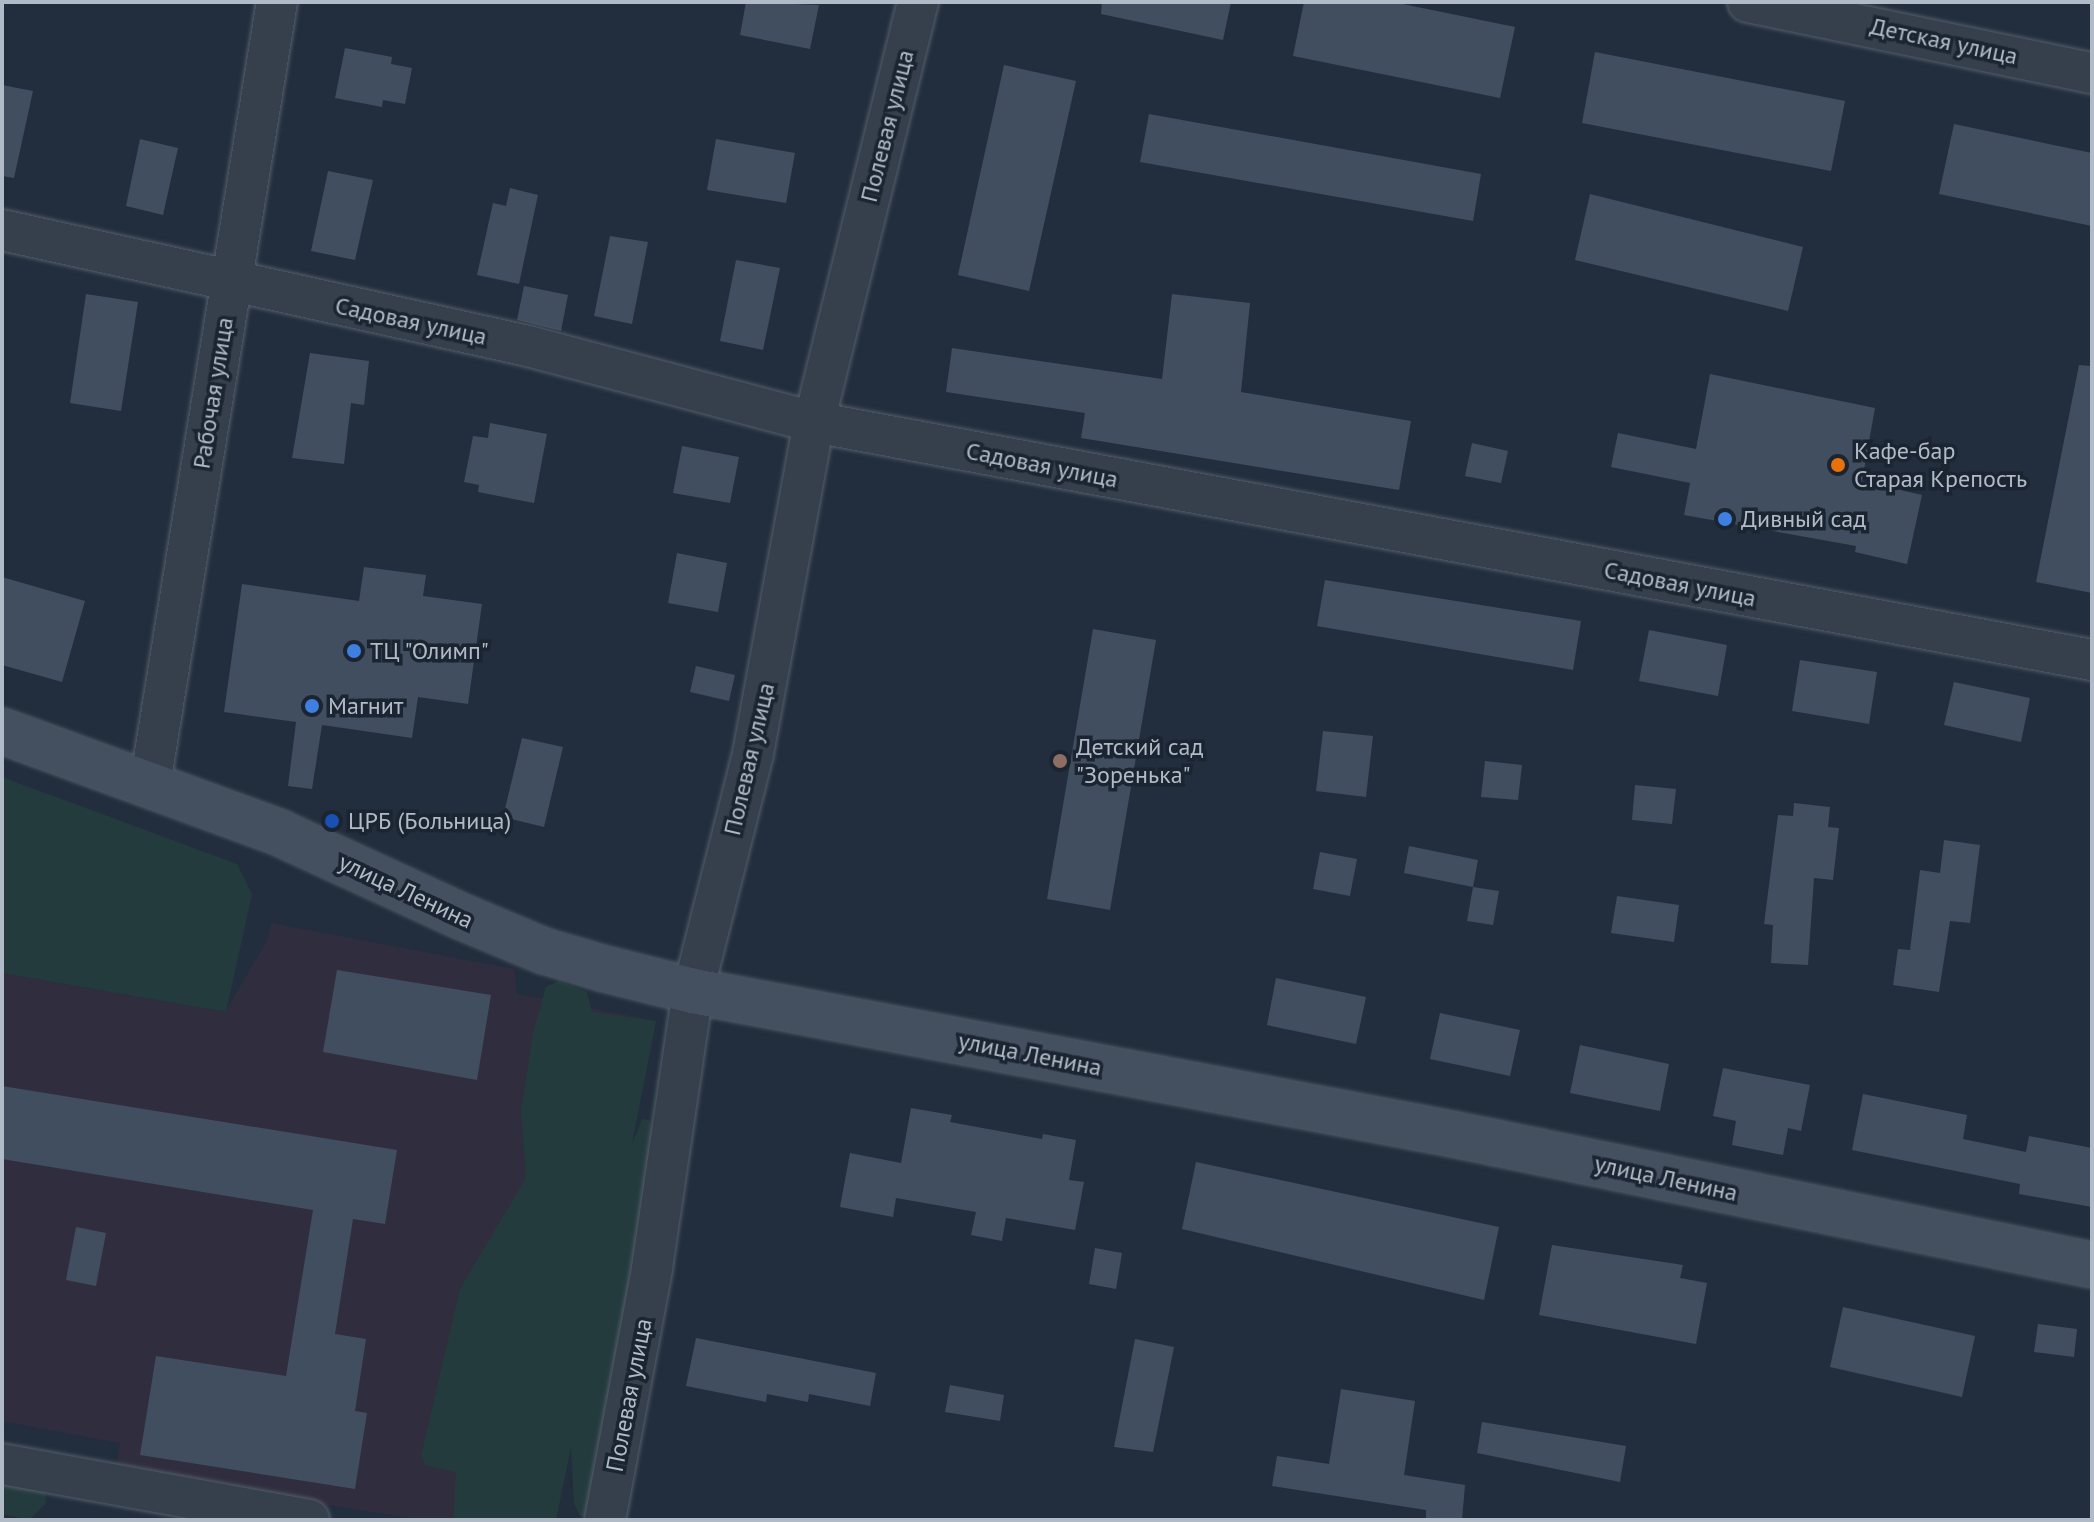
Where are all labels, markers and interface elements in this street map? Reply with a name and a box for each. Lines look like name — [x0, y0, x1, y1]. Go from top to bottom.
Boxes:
street label: Детская улица — [1868, 11, 2020, 71]
street label: Полевая улица — [854, 47, 920, 205]
street label: Садовая улица — [333, 291, 489, 351]
street label: Рабочая улица — [187, 315, 239, 471]
street label: Садовая улица — [964, 436, 1120, 494]
place label: Кафе-бар Старая Крепость — [1854, 437, 2027, 493]
marker: Кафе-бар Старая Крепость — [1829, 456, 1847, 474]
place label: Дивный сад — [1741, 505, 1866, 533]
marker: Дивный сад — [1716, 510, 1734, 528]
street label: Садовая улица — [1602, 555, 1758, 613]
place label: ТЦ "Олимп" — [370, 637, 491, 665]
marker: ТЦ "Олимп" — [345, 642, 363, 660]
street label: Полевая улица — [717, 680, 781, 838]
place label: Магнит — [328, 692, 403, 720]
marker: Магнит — [303, 697, 321, 715]
place label: Детский сад "Зоренька" — [1076, 733, 1203, 789]
marker: Детский сад "Зоренька" — [1051, 752, 1069, 770]
place label: ЦРБ (Больница) — [348, 807, 511, 835]
marker: ЦРБ (Больница) — [323, 812, 341, 830]
street label: улица Ленина — [334, 847, 478, 935]
street label: улица Ленина — [956, 1026, 1104, 1082]
street label: улица Ленина — [1592, 1149, 1740, 1207]
street label: Полевая улица — [600, 1316, 658, 1474]

